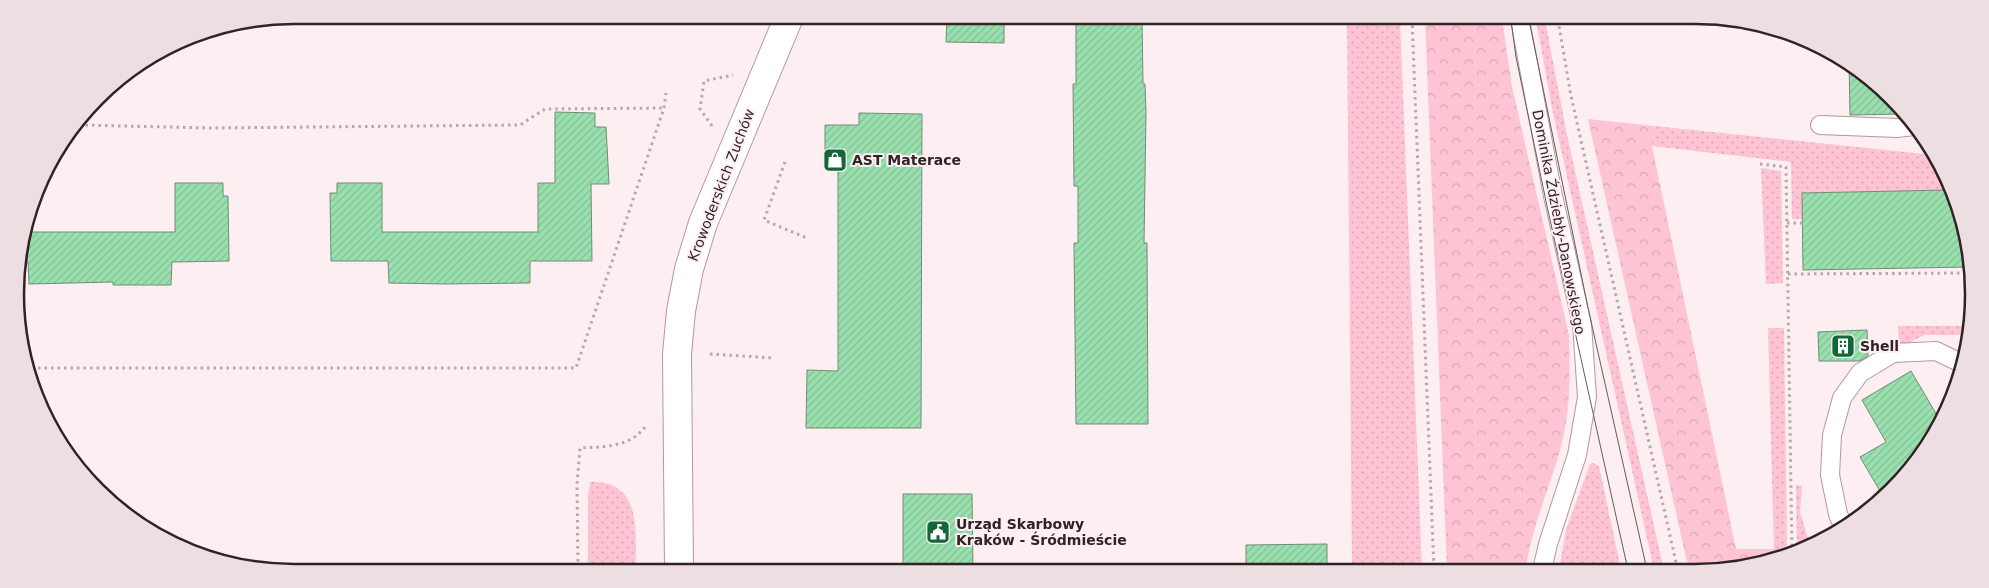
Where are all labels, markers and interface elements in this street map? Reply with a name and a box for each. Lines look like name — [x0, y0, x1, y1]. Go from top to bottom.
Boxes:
street label: Krowoderskich Zuchów — [685, 107, 757, 263]
street label: Dominika Ździebły-Danowskiego — [1529, 108, 1590, 336]
shop icon: AST Materace — [822, 147, 848, 173]
place label: AST Materace — [852, 152, 961, 168]
building icon: Shell — [1830, 333, 1856, 359]
place label: Shell — [1860, 338, 1899, 354]
place label: Urząd Skarbowy Kraków - Śródmieście — [956, 516, 1127, 548]
public building icon: Urząd Skarbowy Kraków - Śródmieście — [925, 519, 951, 545]

